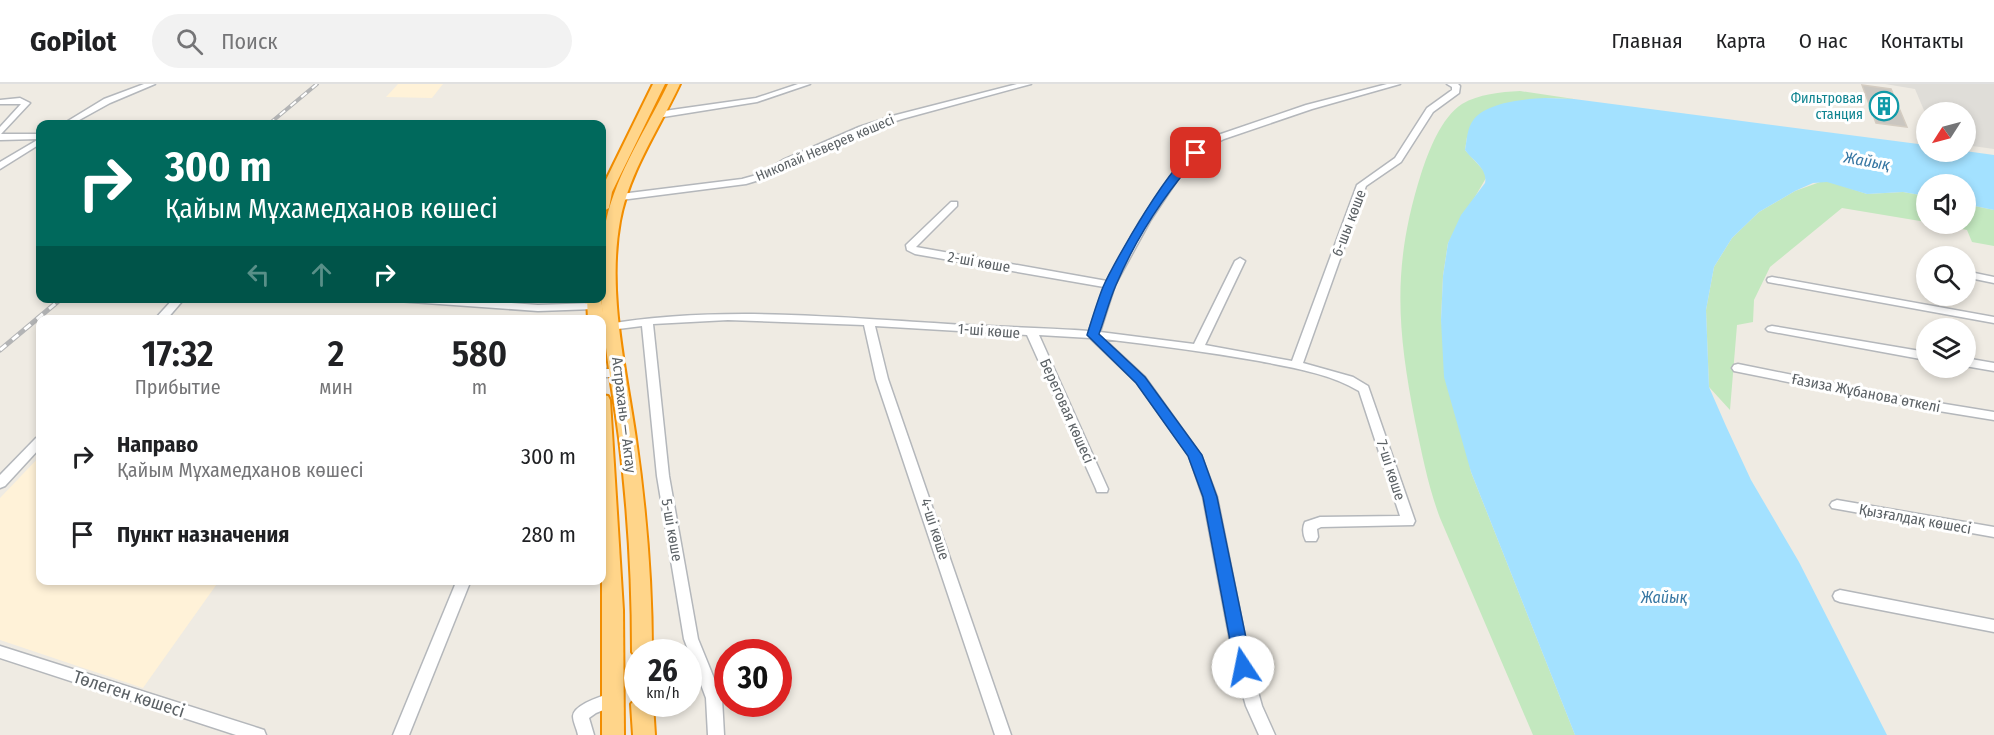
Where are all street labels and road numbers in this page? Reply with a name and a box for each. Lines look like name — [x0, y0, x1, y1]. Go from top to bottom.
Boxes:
street label: Николай Неверев көшесі — [753, 111, 897, 185]
street label: 6-шы көше — [1328, 187, 1370, 259]
street label: 2-ші көше — [946, 248, 1012, 276]
street label: 1-ші көше — [957, 320, 1021, 342]
street label: Астрахань — Актау — [608, 356, 640, 474]
street label: Береговая көшесі — [1036, 356, 1098, 466]
street label: Ғазиза Жұбанова өткелі — [1790, 370, 1942, 416]
street label: 7-шi көше — [1373, 437, 1409, 503]
street label: 4-шi көше — [917, 496, 953, 562]
street label: 5-шi көше — [658, 497, 686, 563]
street label: Қызғалдақ көшесі — [1857, 500, 1973, 538]
street label: Төлеген көшесі — [71, 666, 187, 722]

